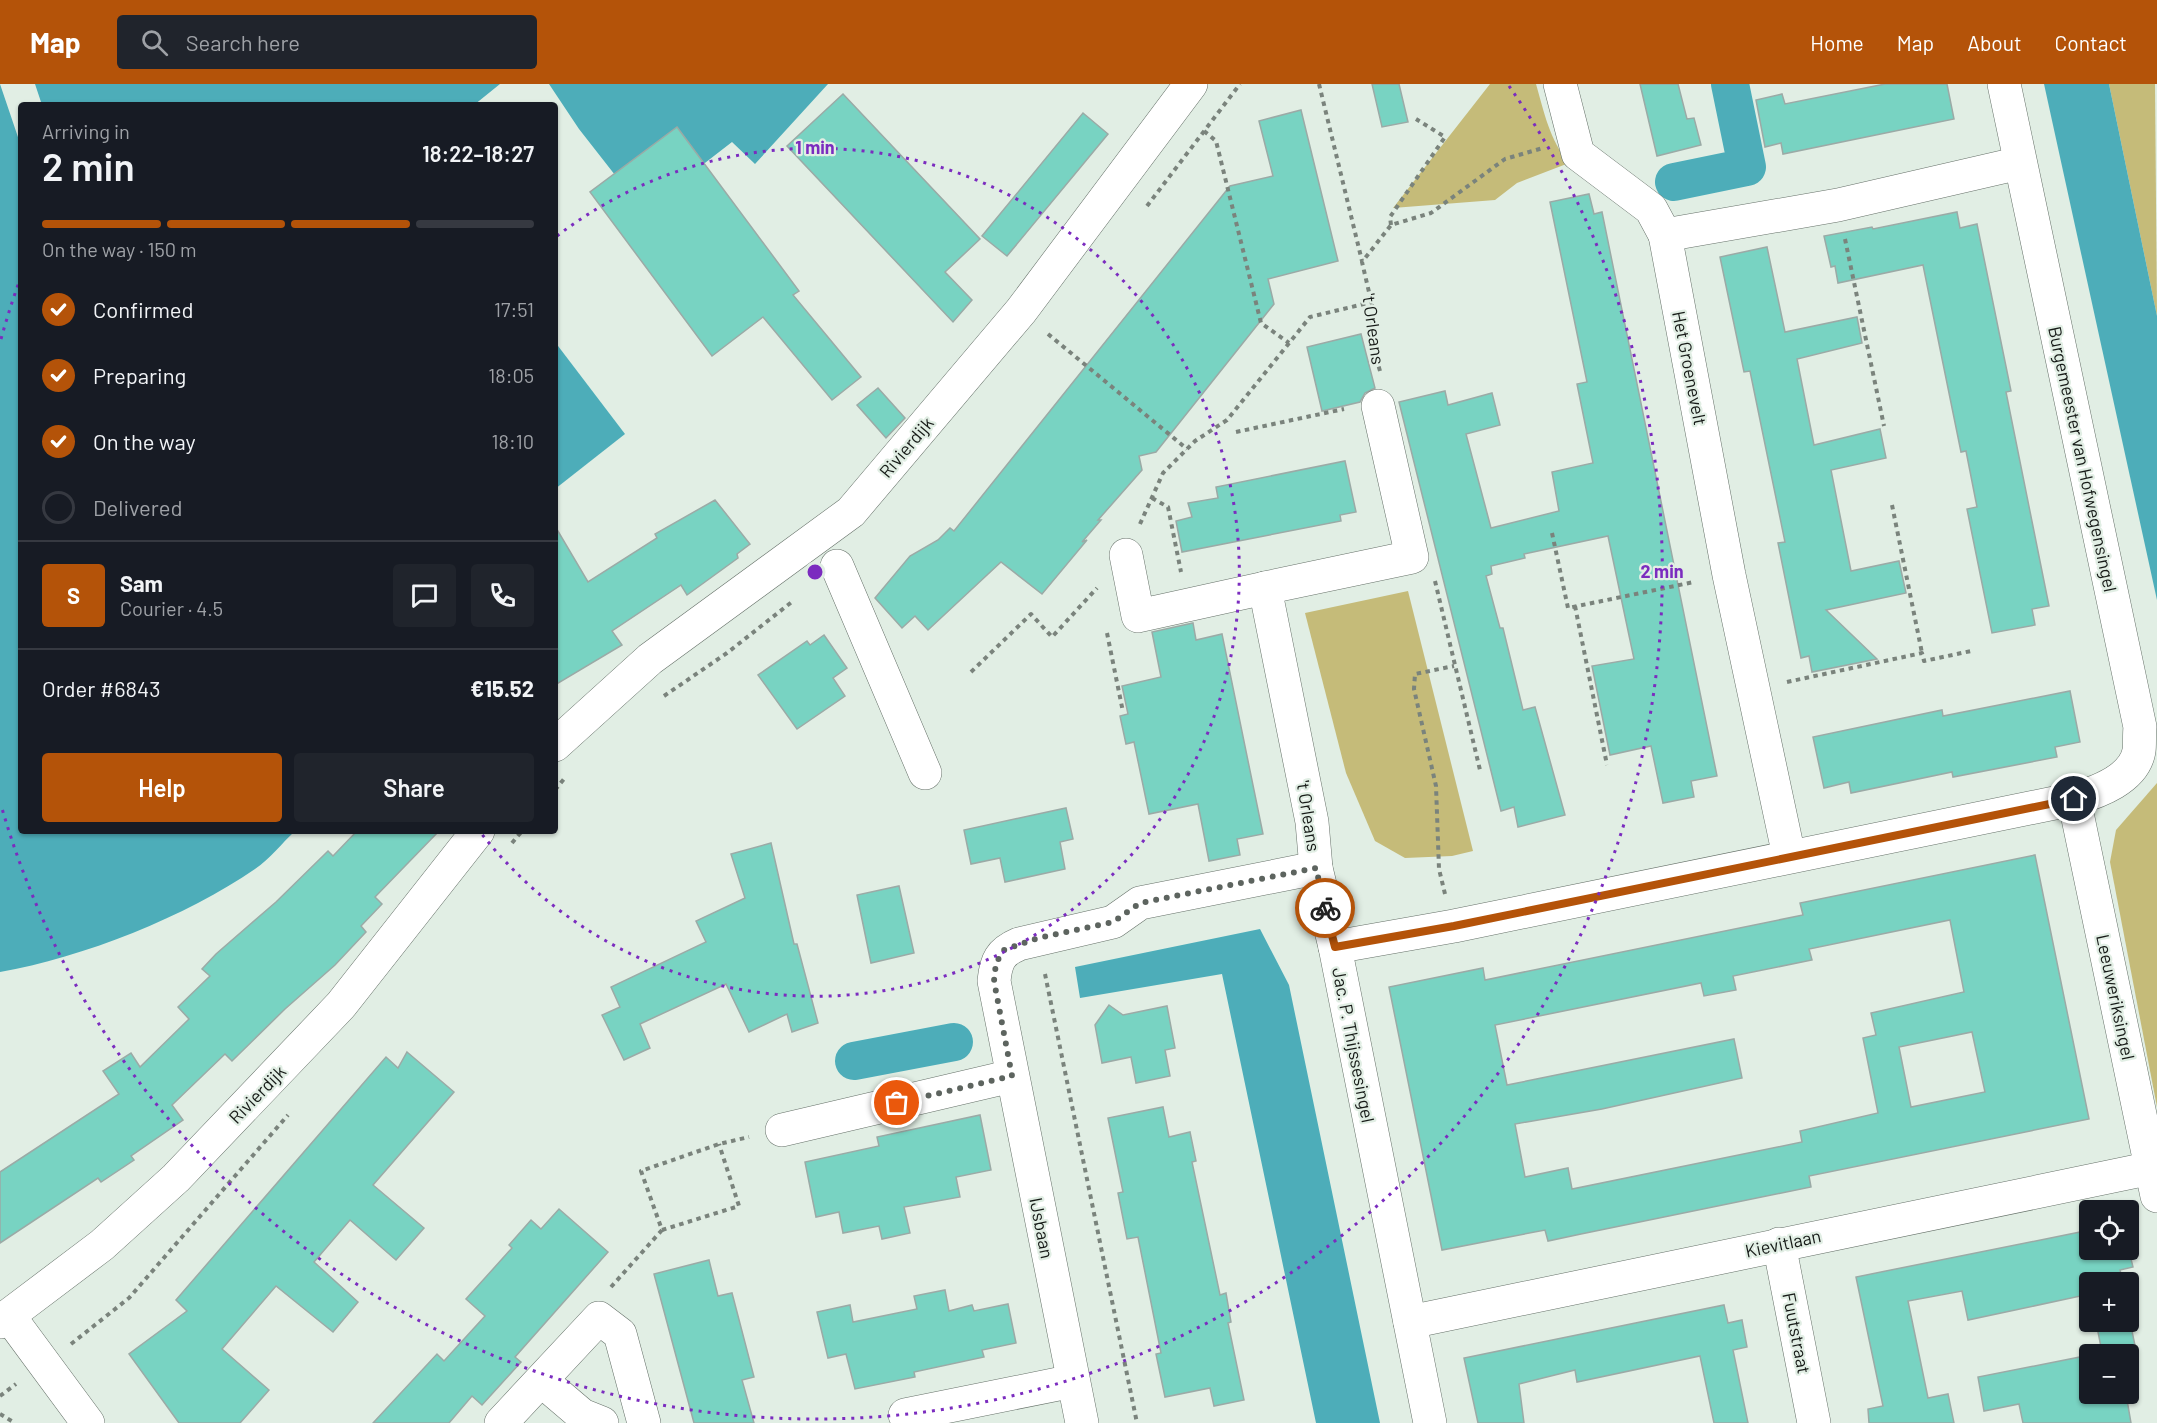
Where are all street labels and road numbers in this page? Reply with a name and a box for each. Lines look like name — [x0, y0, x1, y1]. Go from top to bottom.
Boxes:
street label: 't Orleans — [1358, 292, 1390, 366]
street label: Het Groenevelt — [1668, 309, 1712, 427]
street label: Burgemeester van Hofwegensingel — [2044, 324, 2122, 594]
street label: Rivierdijk — [874, 412, 938, 482]
street label: 't Orleans — [1293, 779, 1325, 853]
street label: Leeuweriksingel — [2092, 932, 2140, 1062]
street label: Jac. P. Thijssesingel — [1328, 966, 1380, 1124]
street label: Rivierdijk — [224, 1060, 290, 1128]
street label: IJsbaan — [1025, 1196, 1059, 1260]
street label: Kievitlaan — [1743, 1224, 1823, 1262]
street label: Fuutstraat — [1778, 1290, 1816, 1376]

